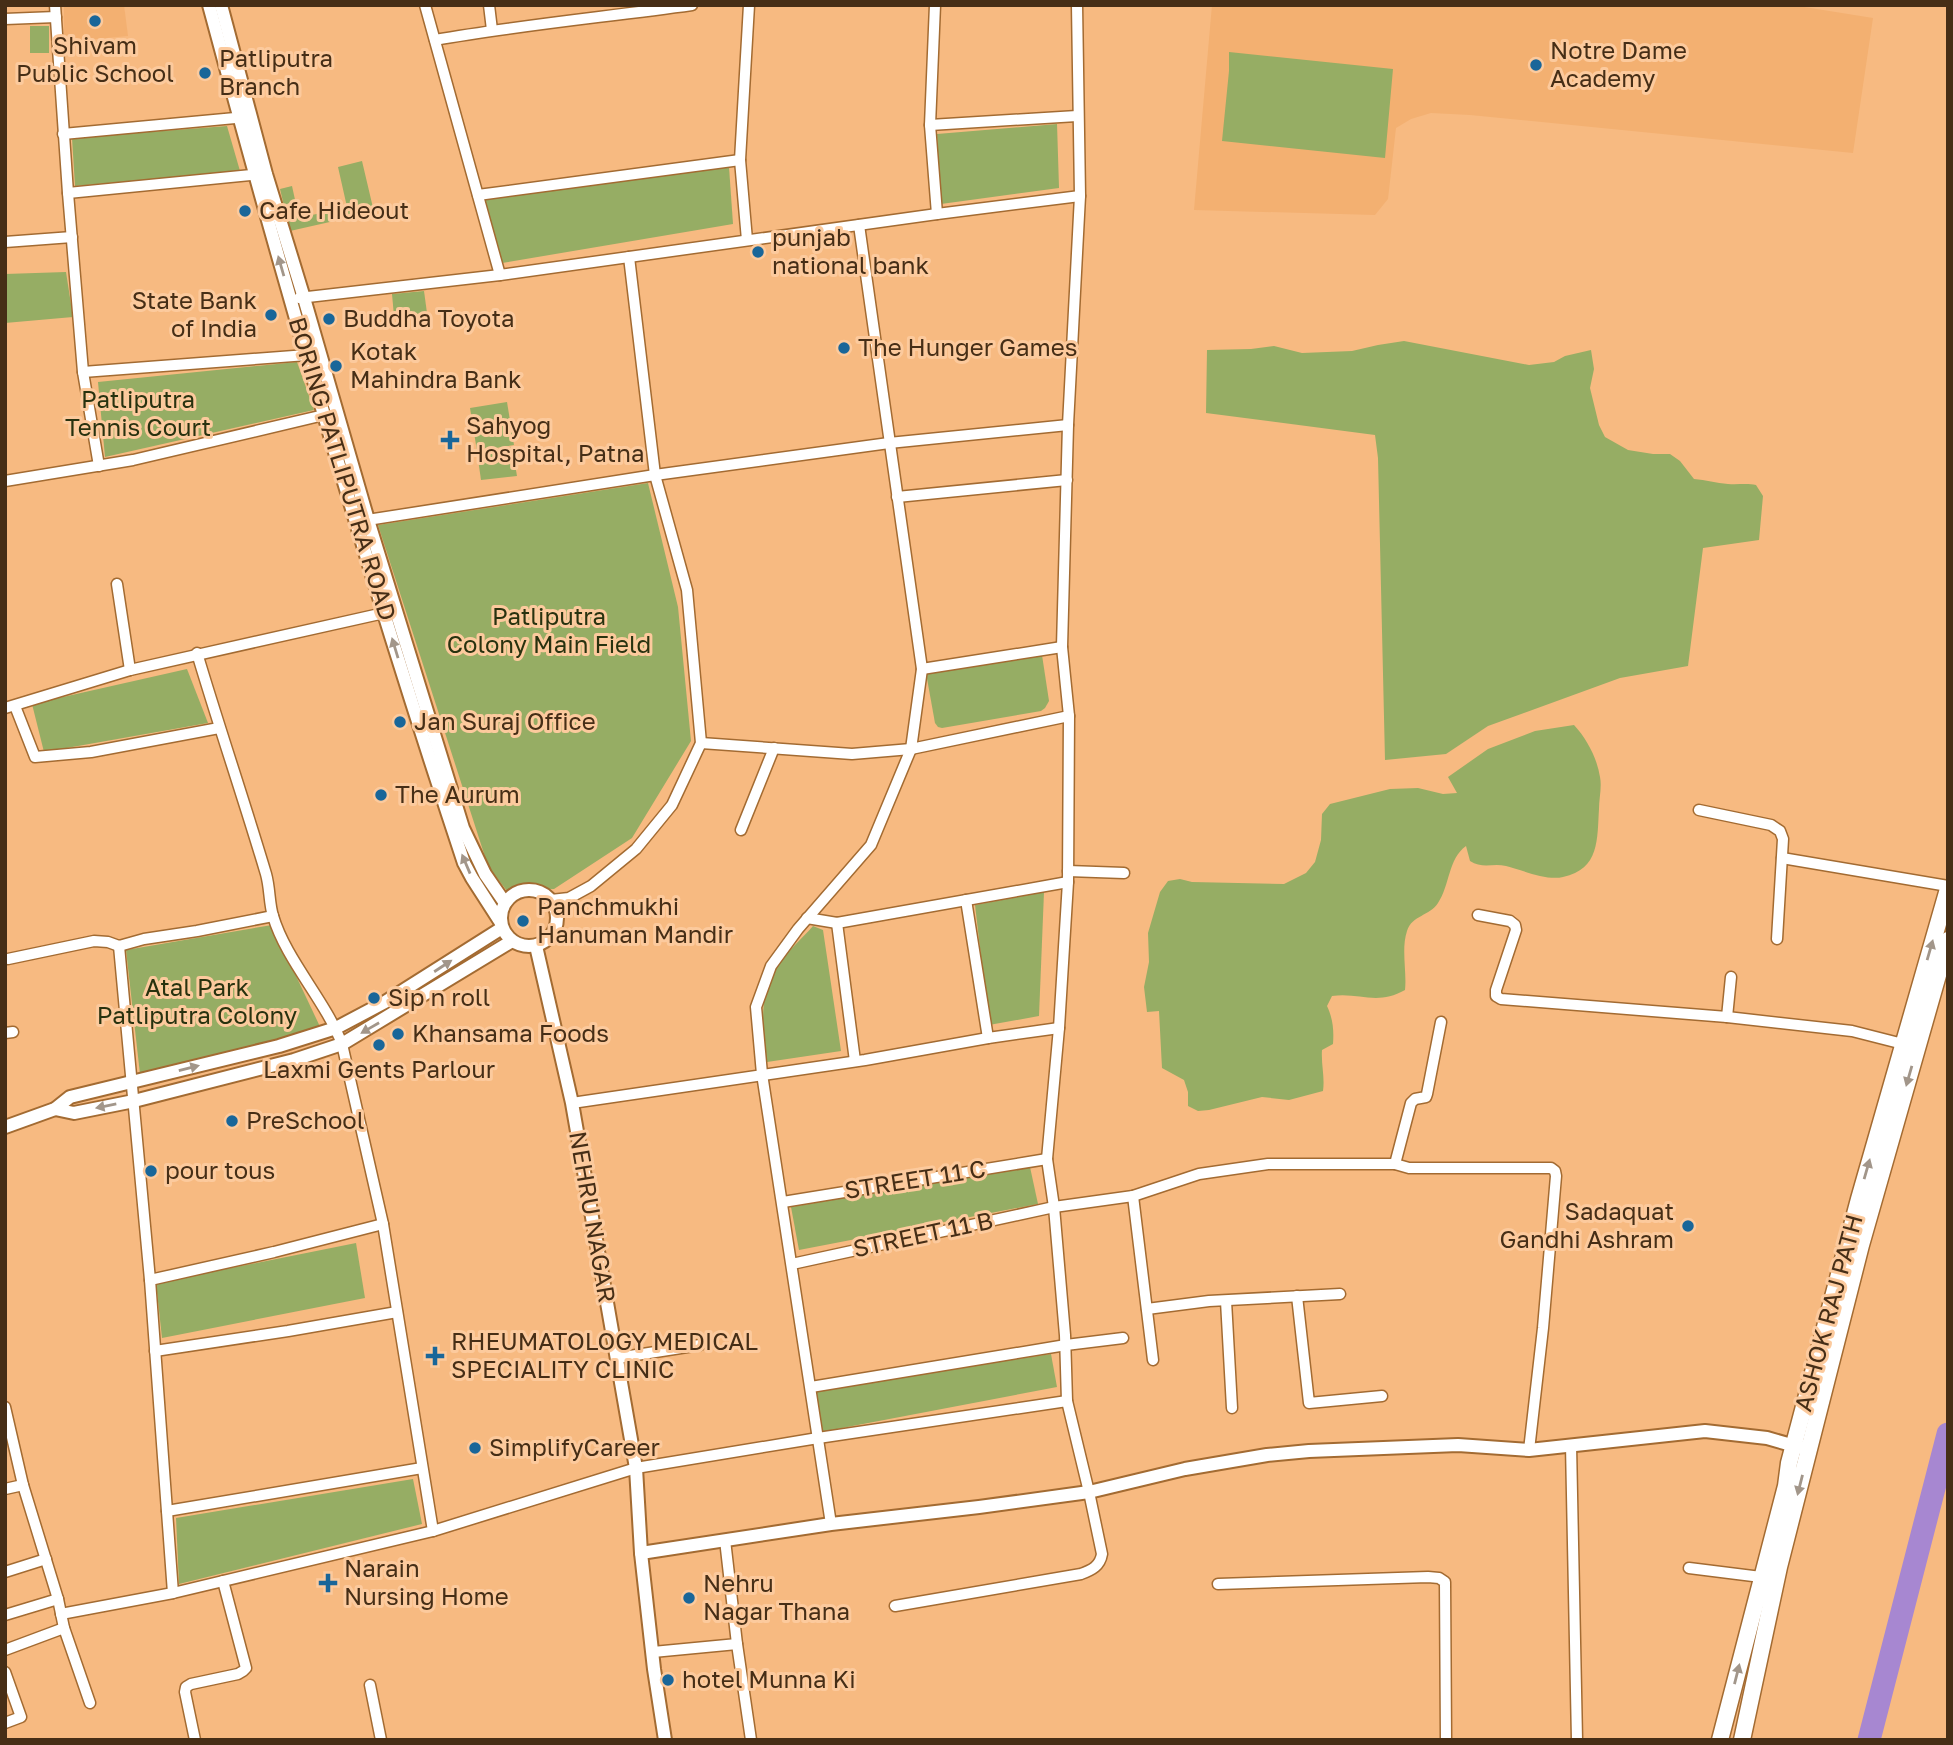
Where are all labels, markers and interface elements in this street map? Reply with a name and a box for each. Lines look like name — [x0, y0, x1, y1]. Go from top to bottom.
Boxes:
marker: Shivam Public School — [87, 13, 103, 29]
place label: Shivam Public School — [16, 30, 174, 87]
place label: Notre Dame Academy — [1550, 35, 1687, 92]
place label: Patliputra Branch — [219, 43, 333, 100]
marker: Notre Dame Academy — [1528, 57, 1544, 73]
marker: Patliputra Branch — [197, 65, 213, 81]
place label: Cafe Hideout — [259, 195, 409, 224]
marker: Cafe Hideout — [237, 203, 253, 219]
place label: punjab national bank — [772, 222, 929, 279]
marker: punjab national bank — [750, 244, 766, 260]
one-way arrow — [276, 255, 286, 276]
place label: State Bank of India — [132, 285, 257, 342]
place label: Buddha Toyota — [343, 303, 515, 332]
marker: State Bank of India — [263, 307, 279, 323]
marker: Buddha Toyota — [321, 311, 337, 327]
street label: BORING PATLIPUTRA ROAD — [283, 313, 403, 624]
place label: The Hunger Games — [858, 332, 1077, 361]
place label: Kotak Mahindra Bank — [350, 336, 522, 393]
marker: The Hunger Games — [836, 340, 852, 356]
marker: Kotak Mahindra Bank — [328, 358, 344, 374]
park label: Patliputra Tennis Court — [65, 384, 211, 441]
place label: Sahyog Hospital, Patna — [466, 410, 645, 467]
marker: Sahyog Hospital, Patna — [440, 430, 460, 450]
park label: Patliputra Colony Main Field — [447, 601, 651, 658]
one-way arrow — [389, 637, 400, 658]
place label: Jan Suraj Office — [414, 706, 596, 735]
marker: Jan Suraj Office — [392, 714, 408, 730]
place label: The Aurum — [395, 779, 520, 808]
marker: The Aurum — [373, 787, 389, 803]
one-way arrow — [460, 854, 471, 875]
place label: Panchmukhi Hanuman Mandir — [537, 891, 733, 948]
marker: Panchmukhi Hanuman Mandir — [515, 913, 531, 929]
one-way arrow — [1925, 939, 1936, 961]
one-way arrow — [433, 959, 453, 972]
park label: Atal Park Patliputra Colony — [97, 972, 297, 1029]
place label: Sip n roll — [388, 982, 490, 1011]
marker: Sip n roll — [366, 990, 382, 1006]
place label: Khansama Foods — [412, 1018, 609, 1047]
one-way arrow — [360, 1022, 380, 1034]
marker: Khansama Foods — [390, 1026, 406, 1042]
marker: Laxmi Gents Parlour — [371, 1037, 387, 1053]
place label: Laxmi Gents Parlour — [263, 1054, 495, 1083]
one-way arrow — [178, 1062, 200, 1073]
one-way arrow — [1903, 1065, 1914, 1087]
one-way arrow — [95, 1101, 117, 1112]
place label: PreSchool — [246, 1105, 364, 1134]
marker: PreSchool — [224, 1113, 240, 1129]
street label: NEHRU NAGAR — [564, 1129, 623, 1305]
street label: STREET 11 C — [842, 1153, 987, 1204]
place label: pour tous — [165, 1155, 275, 1184]
one-way arrow — [1863, 1158, 1873, 1179]
marker: pour tous — [143, 1163, 159, 1179]
place label: Sadaquat Gandhi Ashram — [1499, 1196, 1674, 1253]
street label: STREET 11 B — [850, 1205, 995, 1262]
street label: ASHOK RAJ PATH — [1787, 1211, 1868, 1414]
marker: Sadaquat Gandhi Ashram — [1680, 1218, 1696, 1234]
place label: RHEUMATOLOGY MEDICAL SPECIALITY CLINIC — [451, 1326, 758, 1383]
marker: RHEUMATOLOGY MEDICAL SPECIALITY CLINIC — [425, 1346, 445, 1366]
place label: SimplifyCareer — [489, 1432, 660, 1461]
marker: SimplifyCareer — [467, 1440, 483, 1456]
one-way arrow — [1794, 1475, 1805, 1497]
place label: Narain Nursing Home — [344, 1553, 509, 1610]
place label: Nehru Nagar Thana — [703, 1568, 850, 1625]
marker: Narain Nursing Home — [318, 1573, 338, 1593]
marker: Nehru Nagar Thana — [681, 1590, 697, 1606]
one-way arrow — [1732, 1663, 1743, 1685]
place label: hotel Munna Ki — [682, 1664, 856, 1693]
marker: hotel Munna Ki — [660, 1672, 676, 1688]

